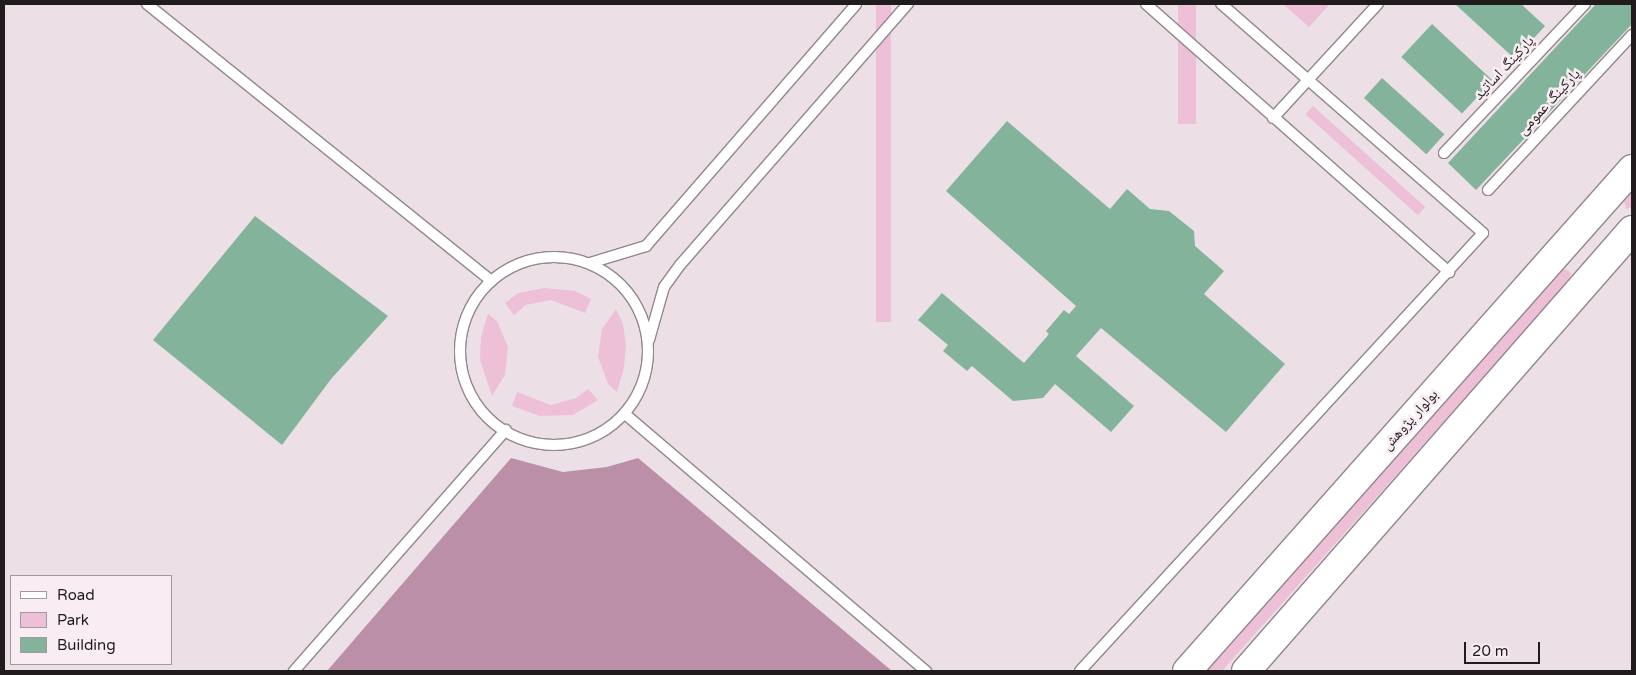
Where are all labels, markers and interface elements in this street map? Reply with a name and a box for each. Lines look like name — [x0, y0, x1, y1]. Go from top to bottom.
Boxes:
street label: پارکینگ اساتید — [1470, 32, 1538, 104]
street label: پارکینگ عمومی — [1514, 65, 1584, 139]
street label: بولوار پژوهش — [1378, 386, 1442, 454]
legend — [10, 575, 172, 665]
text: Road — [57, 586, 95, 604]
text: Park — [57, 611, 89, 629]
scale bar — [1466, 632, 1542, 664]
text: Building — [57, 636, 116, 654]
text: 20 m — [1472, 642, 1509, 660]

